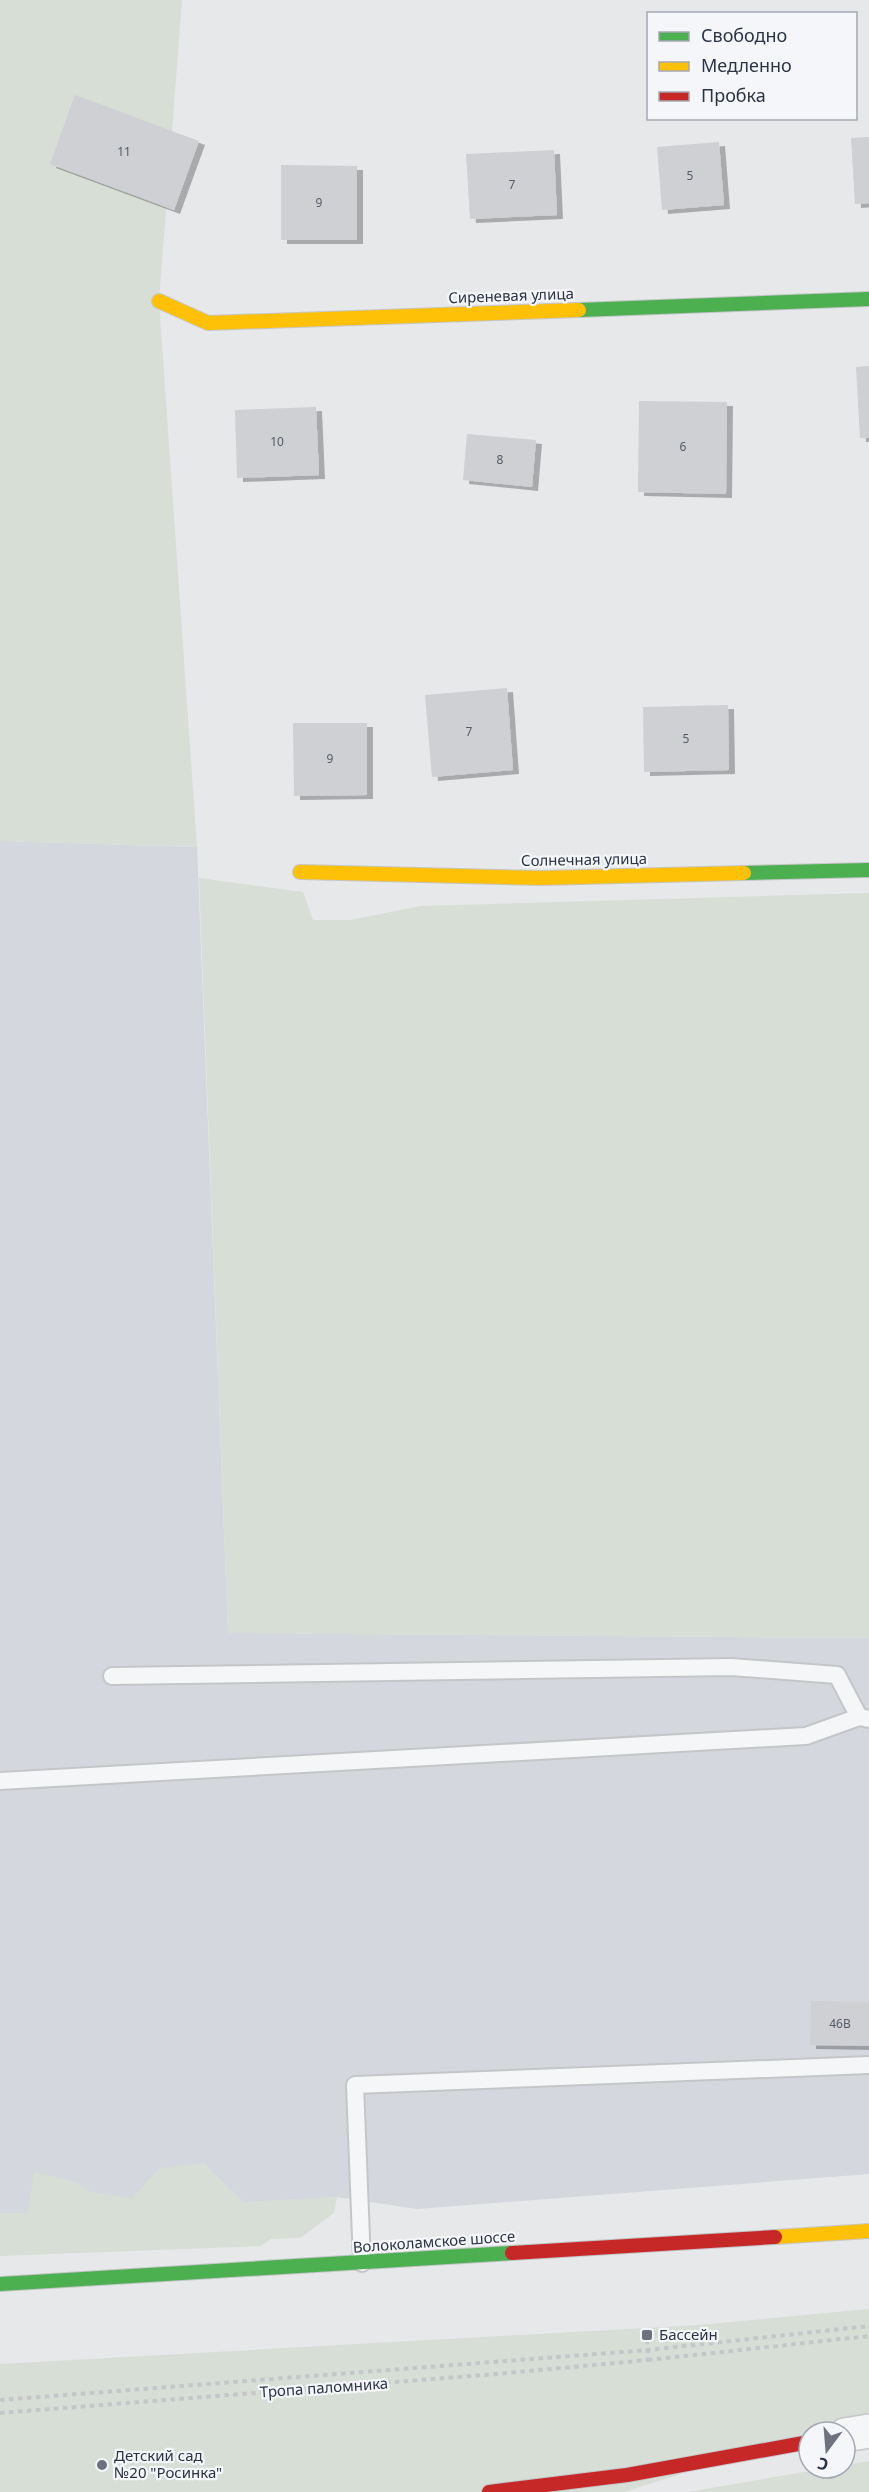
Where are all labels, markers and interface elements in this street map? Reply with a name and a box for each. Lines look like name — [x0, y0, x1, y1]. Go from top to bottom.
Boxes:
legend — [647, 12, 857, 120]
text: Свободно — [701, 23, 787, 47]
text: Медленно — [701, 53, 792, 77]
text: Пробка — [701, 83, 766, 107]
house number: 11 — [117, 143, 131, 160]
house number: 5 — [687, 167, 694, 184]
house number: 7 — [509, 176, 516, 193]
house number: 9 — [316, 194, 323, 211]
street label: Сиреневая улица — [448, 283, 574, 307]
house number: 10 — [270, 433, 284, 450]
house number: 6 — [680, 438, 687, 455]
house number: 8 — [497, 451, 504, 468]
house number: 7 — [466, 723, 473, 740]
house number: 5 — [683, 730, 690, 747]
house number: 9 — [327, 750, 334, 767]
street label: Солнечная улица — [521, 848, 647, 870]
house number: 46В — [829, 2015, 851, 2032]
street label: Волоколамское шоссе — [352, 2225, 516, 2257]
place label: Бассейн — [659, 2324, 718, 2344]
marker: Бассейн — [640, 2328, 654, 2342]
street label: Тропа паломника — [259, 2373, 389, 2401]
north arrow — [797, 2420, 857, 2480]
place label: Детский сад №20 "Росинка" — [114, 2445, 222, 2482]
text: С — [815, 2452, 831, 2476]
marker: Детский сад №20 "Росинка" — [95, 2458, 109, 2472]

